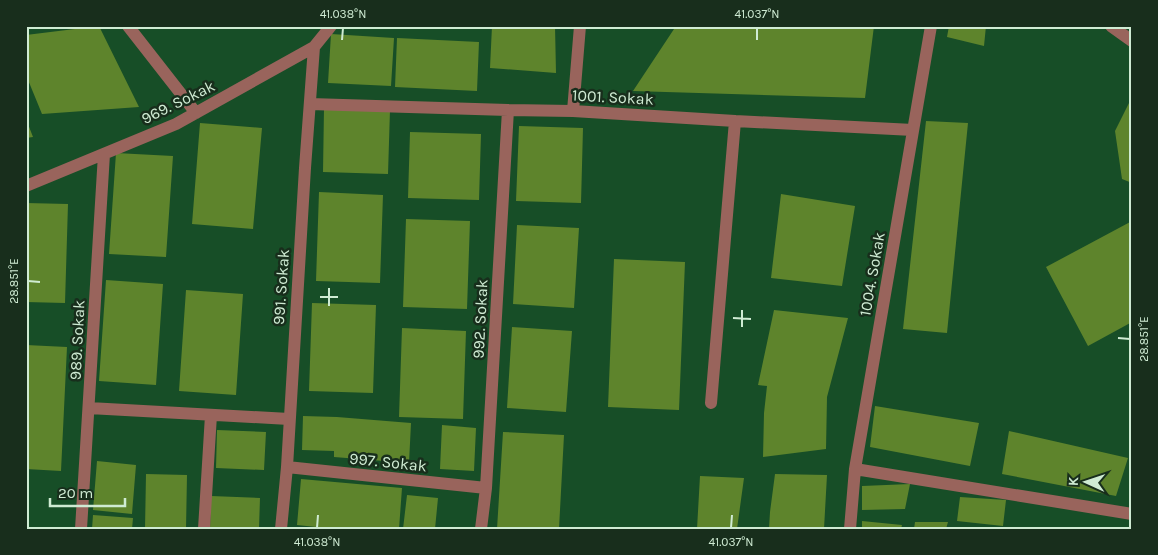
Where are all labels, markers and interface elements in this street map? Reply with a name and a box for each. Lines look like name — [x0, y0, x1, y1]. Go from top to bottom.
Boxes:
text: 41.038°N — [320, 7, 366, 21]
text: 41.037°N — [735, 7, 779, 21]
street label: 969. Sokak — [138, 76, 218, 128]
street label: 1001. Sokak — [572, 85, 654, 109]
street label: 1004. Sokak — [855, 230, 889, 318]
street label: 991. Sokak — [269, 249, 293, 325]
text: 28.851°E — [7, 258, 21, 304]
street label: 992. Sokak — [468, 279, 492, 359]
street label: 989. Sokak — [65, 299, 89, 381]
text: 28.851°E — [1137, 316, 1151, 362]
street label: 997. Sokak — [348, 448, 428, 476]
north arrow — [1060, 458, 1110, 508]
scale bar — [50, 475, 125, 507]
text: K — [1065, 475, 1082, 486]
text: 20 m — [58, 484, 93, 502]
text: 41.038°N — [294, 535, 340, 549]
text: 41.037°N — [709, 535, 753, 549]

